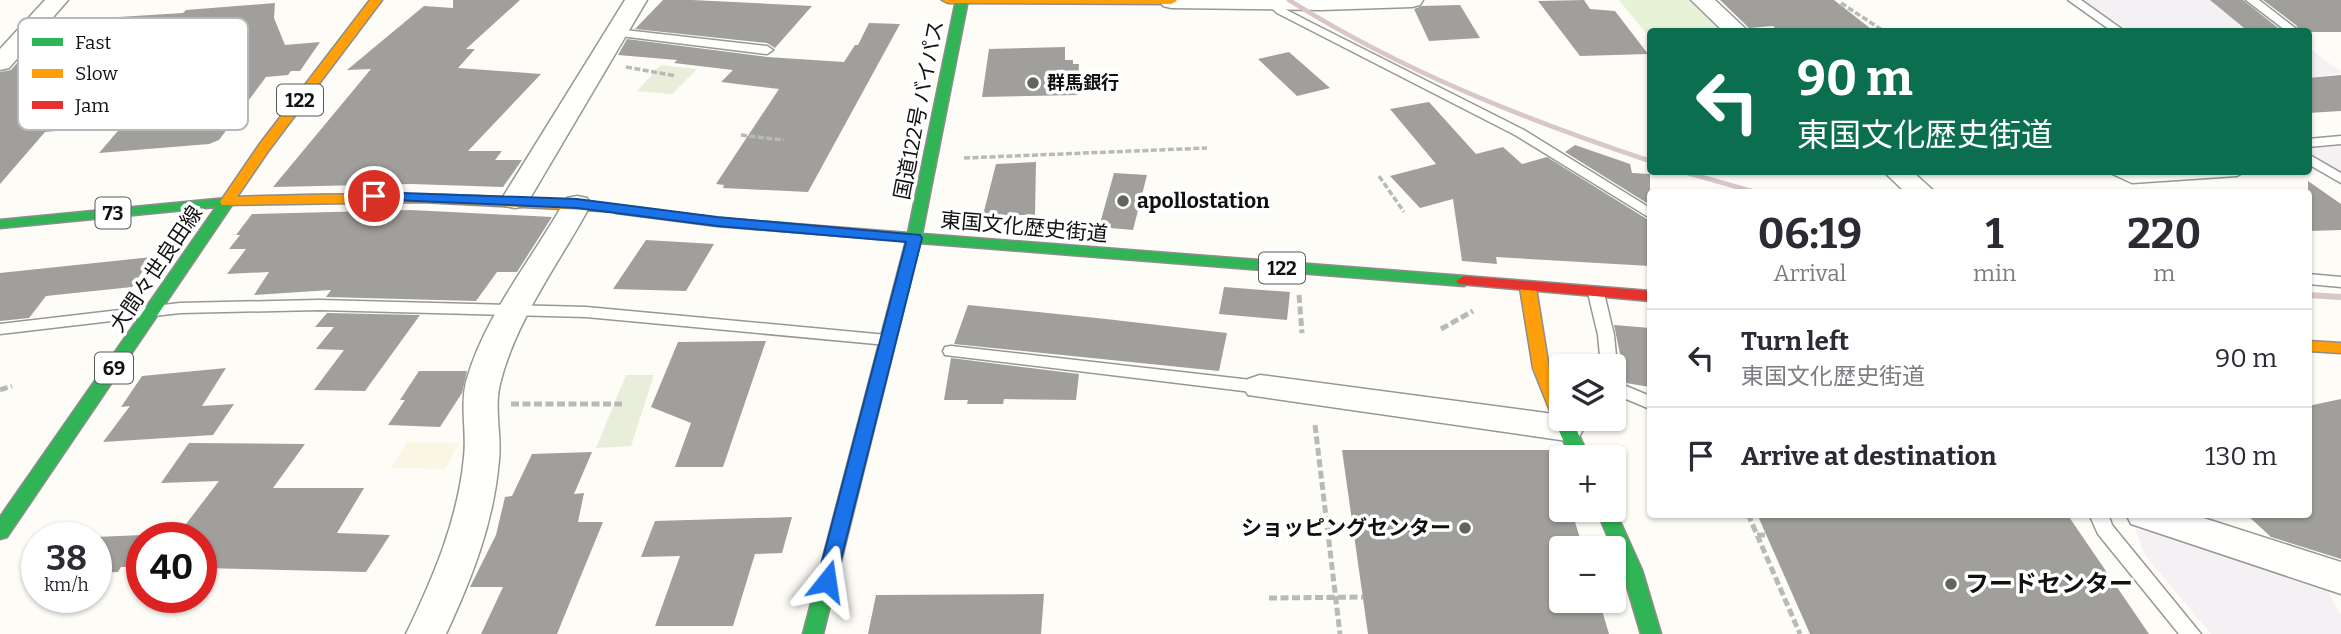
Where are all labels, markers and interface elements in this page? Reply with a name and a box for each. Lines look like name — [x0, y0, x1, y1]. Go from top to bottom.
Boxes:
legend — [18, 18, 248, 130]
street label: 国道122号 バイパス — [889, 18, 949, 202]
text: Fast — [75, 31, 112, 54]
text: 90 m — [1797, 49, 1913, 108]
icon: left — [1682, 56, 1773, 147]
text: Slow — [75, 62, 118, 85]
place label: 群馬銀行 — [1047, 72, 1119, 94]
marker: 群馬銀行 — [1025, 75, 1041, 91]
road number: 122 — [277, 85, 323, 116]
text: Jam — [74, 94, 109, 117]
text: 東国文化歴史街道 — [1797, 116, 2053, 154]
pin — [344, 166, 404, 226]
icon: arrive — [355, 177, 393, 215]
place label: apollostation — [1137, 188, 1270, 214]
marker: apollostation — [1115, 193, 1131, 209]
road number: 73 — [96, 197, 130, 228]
street label: 大間々世良田線 — [104, 201, 208, 337]
street label: 東国文化歴史街道 — [939, 207, 1109, 247]
text: 06:19 — [1758, 209, 1862, 259]
text: 1 — [1986, 209, 2004, 259]
text: 220 — [2127, 209, 2201, 259]
road number: 122 — [1259, 252, 1305, 284]
text: Arrival — [1774, 259, 1846, 287]
text: min — [1973, 259, 2016, 287]
text: m — [2153, 259, 2175, 287]
text: Turn left — [1741, 326, 1849, 357]
icon: left — [1682, 339, 1720, 377]
text: 90 m — [2215, 343, 2277, 374]
road number: 69 — [95, 352, 133, 384]
map controls — [1549, 354, 1626, 613]
button: layers — [1549, 354, 1626, 431]
text: 東国文化歴史街道 — [1741, 362, 1925, 390]
icon: arrive — [1682, 437, 1720, 475]
text: Arrive at destination — [1741, 441, 1996, 472]
text: 130 m — [2205, 441, 2277, 472]
button: + — [1549, 445, 1626, 522]
place label: ショッピングセンター — [1241, 515, 1451, 541]
marker: ショッピングセンター — [1457, 520, 1473, 536]
speed limit sign: 40 — [126, 522, 217, 613]
button: − — [1549, 536, 1626, 613]
text: 38 — [46, 537, 87, 579]
position arrow — [790, 544, 864, 618]
place label: フードセンター — [1965, 570, 2133, 598]
text: km/h — [44, 574, 89, 596]
marker: フードセンター — [1943, 576, 1959, 592]

